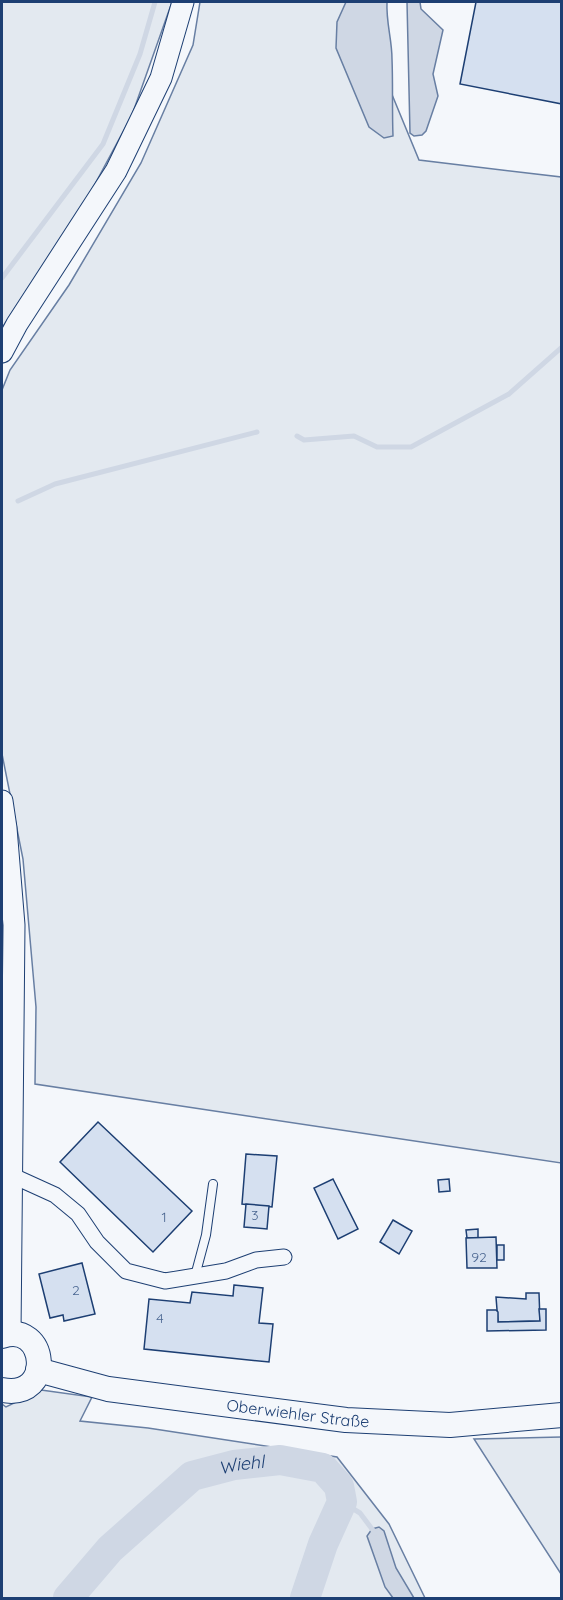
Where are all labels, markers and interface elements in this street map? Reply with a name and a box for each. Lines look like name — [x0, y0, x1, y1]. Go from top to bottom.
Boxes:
house number: 3 — [251, 1206, 259, 1224]
house number: 1 — [161, 1208, 167, 1226]
house number: 92 — [471, 1248, 487, 1266]
house number: 2 — [72, 1281, 80, 1299]
house number: 4 — [156, 1309, 164, 1327]
street label: Oberwiehler Straße — [225, 1395, 370, 1431]
water label: Wiehl — [216, 1450, 267, 1480]

